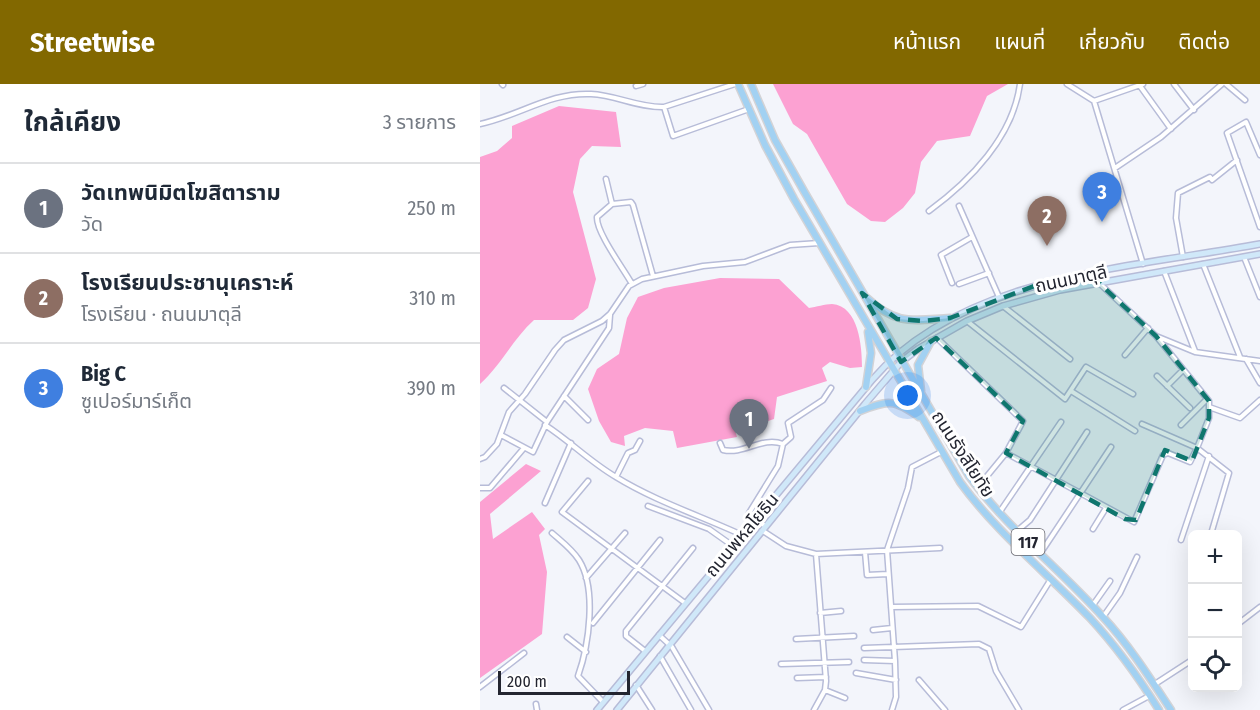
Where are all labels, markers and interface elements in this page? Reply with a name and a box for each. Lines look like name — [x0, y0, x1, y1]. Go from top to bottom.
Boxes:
text: Streetwise — [30, 26, 155, 59]
text: หน้าแรก — [893, 29, 961, 55]
text: แผนที่ — [994, 29, 1045, 55]
text: เกี่ยวกับ — [1078, 29, 1145, 55]
text: ติดต่อ — [1178, 29, 1230, 55]
text: ใกล้เคียง — [24, 107, 121, 138]
text: 3 รายการ — [383, 110, 456, 134]
pin: 3 — [1082, 172, 1122, 222]
text: วัดเทพนิมิตโฆสิตาราม — [81, 179, 281, 206]
text: 1 — [39, 196, 48, 220]
text: 250 m — [408, 196, 456, 220]
pin: 2 — [1028, 196, 1066, 246]
text: วัด — [81, 212, 103, 236]
street label: ถนนมาตุลี — [1033, 261, 1109, 297]
text: โรงเรียนประชานุเคราะห์ — [81, 269, 293, 296]
text: 2 — [39, 286, 48, 310]
text: 310 m — [409, 286, 456, 310]
text: โรงเรียน · ถนนมาตุลี — [81, 302, 242, 326]
text: Big C — [81, 360, 126, 387]
text: 3 — [39, 376, 48, 400]
text: 390 m — [407, 376, 456, 400]
your location — [893, 381, 922, 410]
text: ซูเปอร์มาร์เก็ต — [81, 389, 192, 413]
pin: 1 — [730, 400, 768, 449]
street label: ถนนรังสิโยทัย — [927, 406, 999, 502]
street label: ถนนพหลโยธิน — [701, 489, 783, 581]
road number: 117 — [1012, 529, 1044, 555]
map controls — [1188, 530, 1242, 692]
button: + — [1188, 530, 1242, 584]
button: − — [1188, 584, 1242, 638]
button: locate — [1188, 638, 1242, 692]
scale bar — [498, 668, 630, 696]
text: 200 m — [507, 672, 547, 691]

